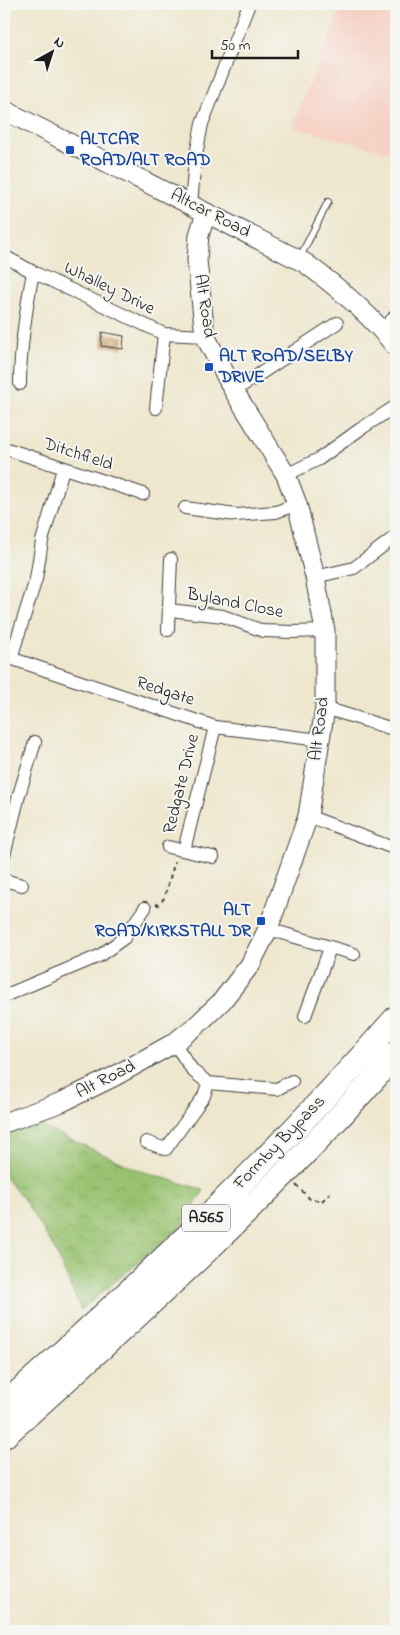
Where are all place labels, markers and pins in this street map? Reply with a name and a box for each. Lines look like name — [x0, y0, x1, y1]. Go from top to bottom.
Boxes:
place label: ALTCAR ROAD/ALT ROAD — [80, 127, 211, 174]
marker: ALTCAR ROAD/ALT ROAD — [64, 144, 76, 156]
place label: ALT ROAD/SELBY DRIVE — [218, 344, 354, 391]
marker: ALT ROAD/SELBY DRIVE — [203, 361, 215, 373]
place label: ALT ROAD/KIRKSTALL DR — [95, 898, 252, 945]
marker: ALT ROAD/KIRKSTALL DR — [255, 915, 267, 927]

